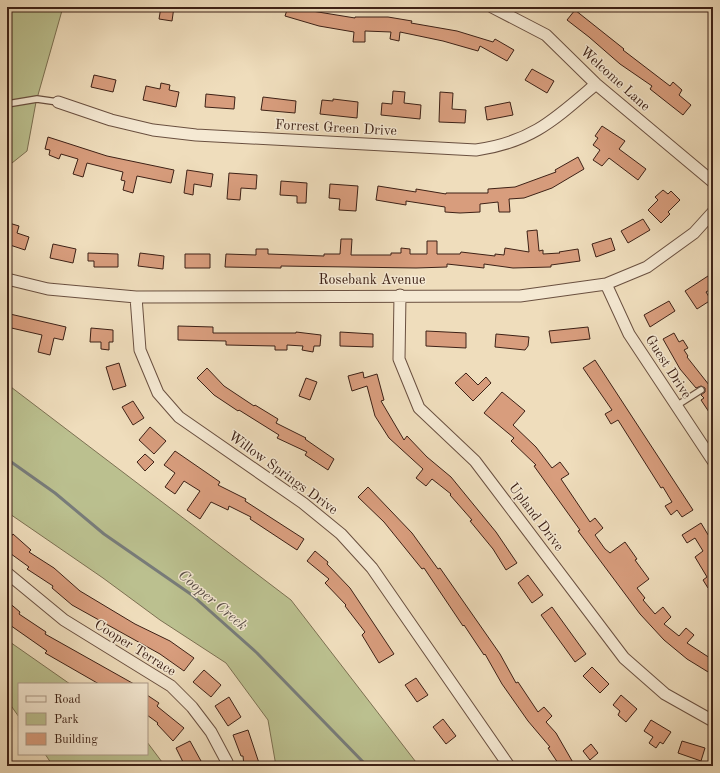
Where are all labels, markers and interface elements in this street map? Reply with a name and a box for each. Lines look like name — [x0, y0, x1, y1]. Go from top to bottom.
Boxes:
street label: Welcome Lane — [577, 44, 653, 114]
street label: Forrest Green Drive — [275, 118, 397, 138]
street label: Rosebank Avenue — [319, 273, 425, 287]
street label: Guest Drive — [642, 333, 694, 401]
street label: Willow Springs Drive — [226, 429, 340, 517]
street label: Upland Drive — [506, 480, 566, 554]
water label: Cooper Creek — [175, 568, 249, 634]
street label: Cooper Terrace — [92, 617, 178, 679]
legend — [18, 683, 148, 755]
text: Road — [54, 694, 81, 706]
text: Park — [54, 714, 79, 726]
text: Building — [54, 734, 98, 746]

